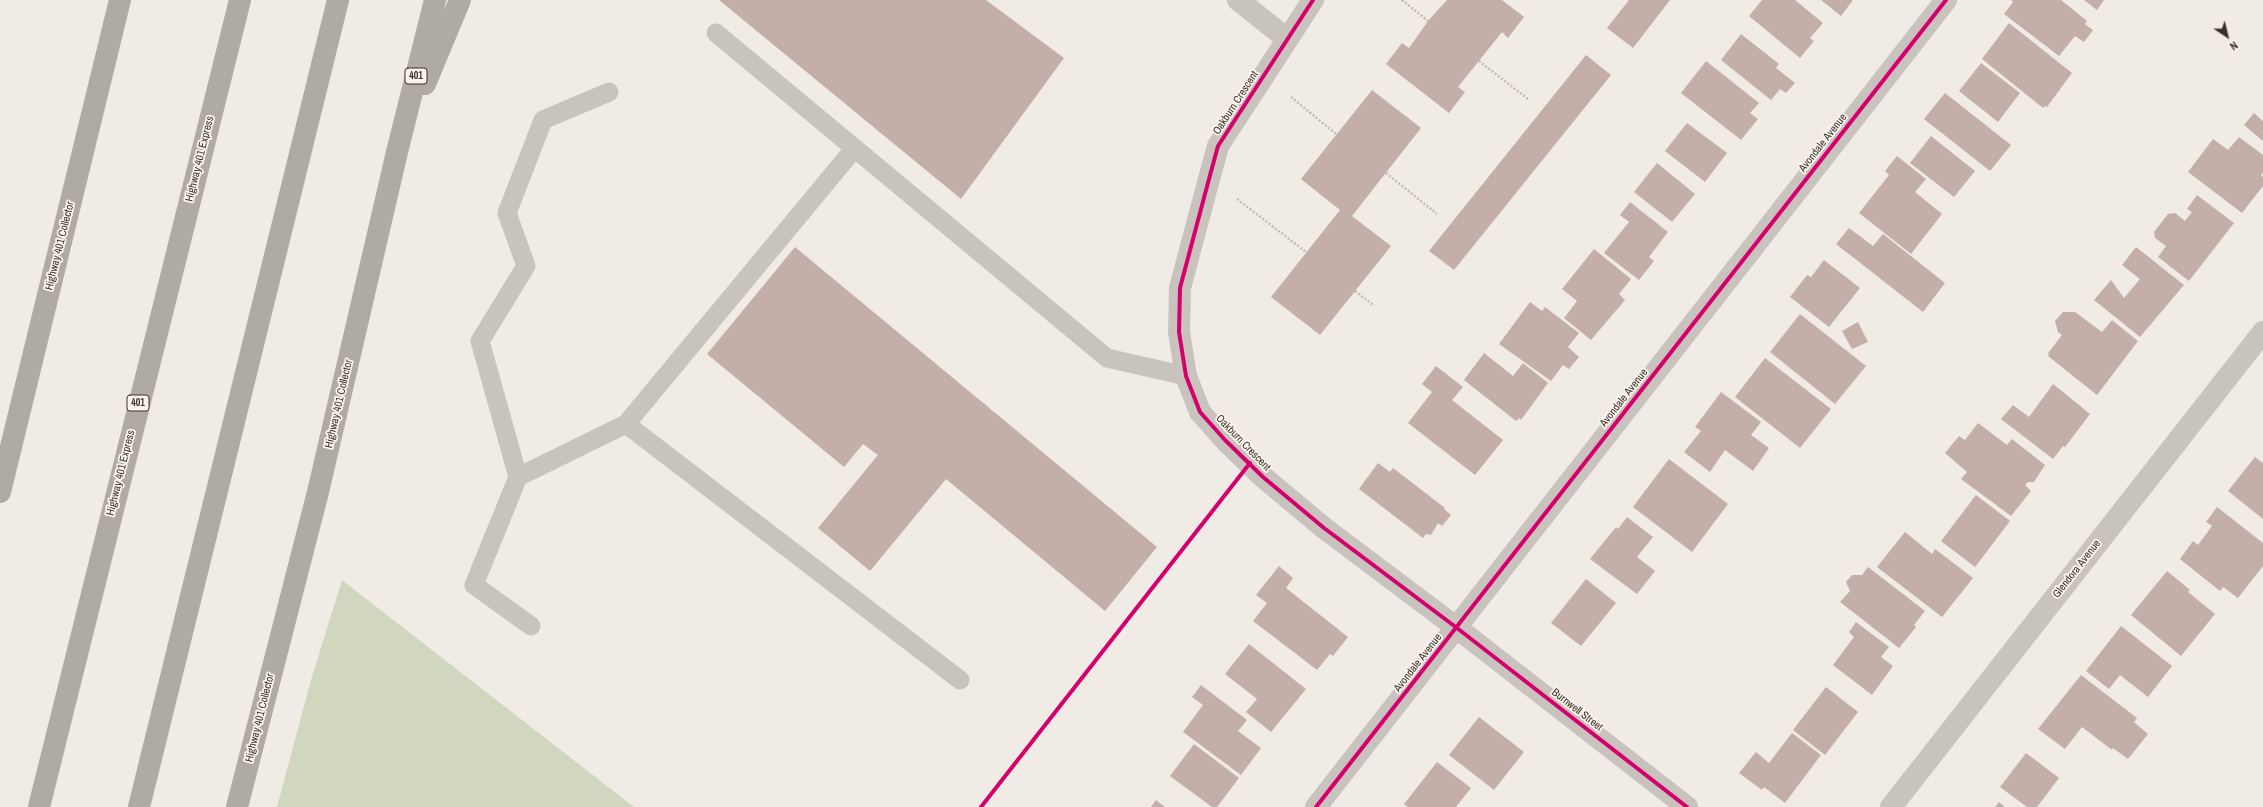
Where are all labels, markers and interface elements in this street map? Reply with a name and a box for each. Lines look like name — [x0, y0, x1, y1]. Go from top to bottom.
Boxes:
north arrow — [2207, 16, 2247, 56]
text: N — [2227, 38, 2241, 53]
road number: 401 — [405, 68, 427, 84]
street label: Oakburn Crescent — [1211, 69, 1261, 137]
street label: Avondale Avenue — [1796, 111, 1850, 175]
street label: Highway 401 Express — [183, 115, 217, 203]
street label: Highway 401 Collector — [43, 200, 77, 292]
street label: Highway 401 Collector — [322, 358, 356, 450]
street label: Avondale Avenue — [1597, 366, 1651, 430]
road number: 401 — [127, 395, 149, 411]
street label: Oakburn Crescent — [1213, 412, 1273, 474]
street label: Highway 401 Express — [104, 429, 138, 517]
street label: Glendora Avenue — [2050, 537, 2104, 601]
street label: Avondale Avenue — [1391, 631, 1445, 695]
street label: Highway 401 Collector — [243, 672, 277, 764]
street label: Burnwell Street — [1549, 686, 1605, 734]

